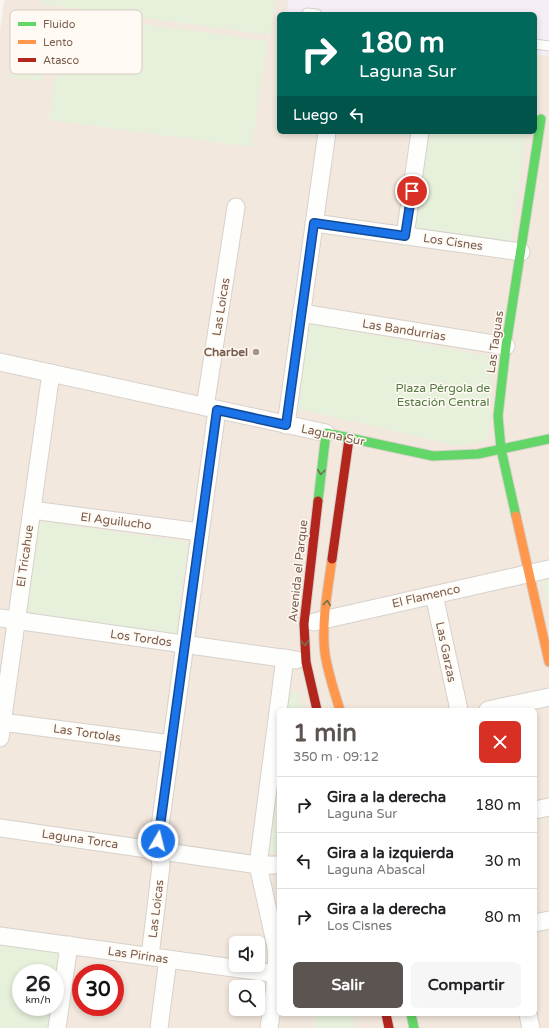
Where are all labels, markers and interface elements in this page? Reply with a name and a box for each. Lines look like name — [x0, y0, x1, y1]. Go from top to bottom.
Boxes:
legend — [10, 10, 142, 74]
text: Fluido — [43, 18, 76, 31]
text: 180 m — [359, 26, 445, 60]
icon: right — [293, 28, 345, 80]
text: Lento — [43, 36, 73, 49]
text: Atasco — [43, 54, 79, 67]
text: Laguna Sur — [359, 60, 456, 82]
icon: left — [346, 104, 368, 126]
text: Luego — [293, 106, 338, 124]
pin — [395, 174, 429, 208]
icon: arrive — [401, 180, 423, 202]
street label: Los Cisnes — [422, 231, 484, 253]
street label: Las Loicas — [209, 277, 233, 337]
street label: Las Taguas — [484, 310, 506, 374]
street label: Las Bandurrias — [361, 316, 447, 344]
place label: Charbel — [204, 345, 248, 359]
marker: Charbel — [251, 347, 261, 357]
park label: Plaza Pérgola de Estación Central — [396, 381, 491, 409]
street label: Laguna Sur — [300, 421, 367, 449]
one-way arrow — [317, 469, 326, 475]
street label: El Aguilucho — [80, 510, 152, 532]
street label: Avenida el Parque — [286, 519, 310, 623]
street label: El Tricahue — [14, 524, 36, 588]
street label: El Flamenco — [391, 581, 461, 611]
one-way arrow — [322, 600, 331, 606]
street label: Las Garzas — [433, 620, 459, 684]
street label: Los Tordos — [109, 627, 173, 649]
one-way arrow — [301, 640, 310, 646]
text: 1 min — [293, 719, 357, 748]
street label: Las Tortolas — [52, 721, 122, 745]
button: close — [479, 721, 521, 763]
text: 350 m · 09:12 — [293, 749, 379, 765]
text: Gira a la derecha — [327, 788, 446, 806]
icon: right — [293, 794, 315, 816]
text: 180 m — [475, 796, 521, 814]
text: Laguna Sur — [327, 806, 397, 822]
position arrow — [137, 820, 179, 862]
street label: Laguna Torca — [41, 827, 119, 851]
text: Gira a la izquierda — [327, 844, 454, 862]
icon: left — [293, 850, 315, 872]
text: 30 m — [484, 852, 521, 870]
text: Laguna Abascal — [327, 862, 425, 878]
street label: Las Loicas — [145, 879, 167, 939]
text: Gira a la derecha — [327, 900, 446, 918]
icon: right — [293, 906, 315, 928]
text: 80 m — [484, 908, 521, 926]
text: Los Cisnes — [327, 918, 392, 934]
map controls — [229, 936, 265, 1016]
button: sound — [229, 936, 265, 972]
street label: Las Pirinas — [107, 944, 169, 966]
button: Salir — [293, 962, 403, 1008]
button: Compartir — [411, 962, 521, 1008]
speed limit sign: 30 — [72, 964, 124, 1016]
text: 26 — [25, 973, 51, 997]
button: search — [229, 980, 265, 1016]
text: km/h — [25, 994, 51, 1006]

